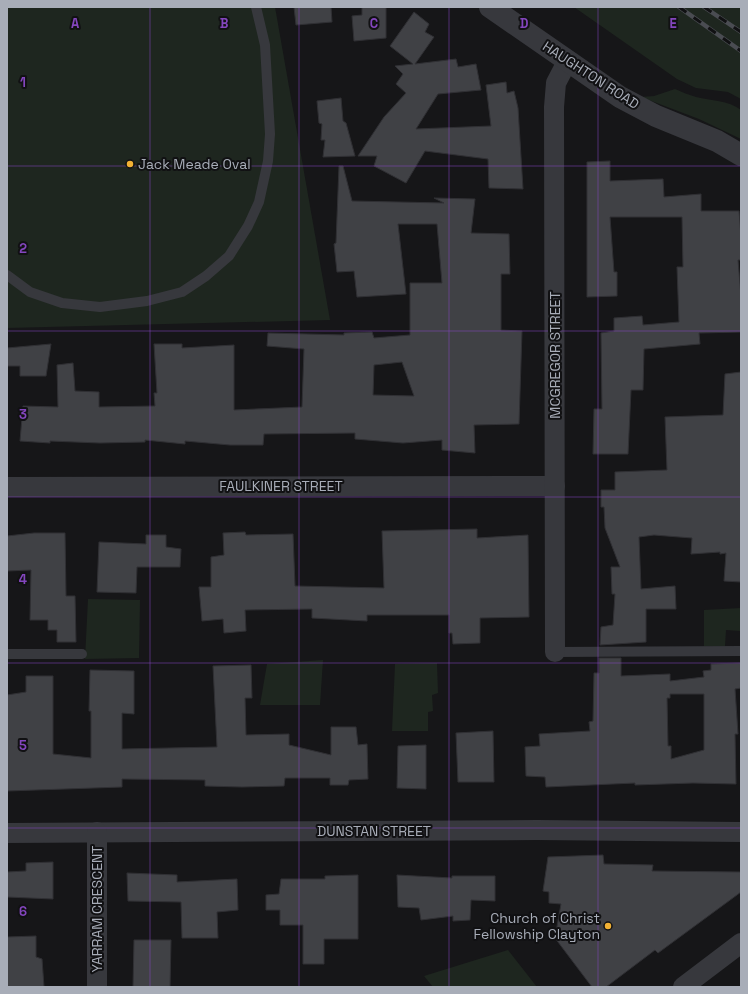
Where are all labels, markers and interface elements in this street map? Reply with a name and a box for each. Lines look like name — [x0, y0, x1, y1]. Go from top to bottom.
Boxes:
text: A — [71, 15, 80, 32]
text: B — [220, 15, 229, 32]
text: C — [370, 15, 378, 32]
text: D — [520, 15, 529, 32]
text: E — [669, 15, 677, 32]
street label: HAUGHTON ROAD — [539, 37, 643, 113]
text: 1 — [20, 74, 26, 91]
place label: Jack Meade Oval — [138, 155, 251, 173]
marker: Jack Meade Oval — [125, 159, 135, 169]
text: 2 — [19, 240, 27, 257]
street label: MCGREGOR STREET — [546, 291, 564, 419]
text: 3 — [19, 406, 27, 423]
street label: FAULKINER STREET — [219, 477, 343, 495]
text: 4 — [19, 571, 27, 588]
text: 5 — [19, 737, 27, 754]
street label: DUNSTAN STREET — [317, 822, 431, 840]
street label: YARRAM CRESCENT — [88, 845, 106, 973]
text: 6 — [19, 903, 27, 920]
place label: Church of Christ Fellowship Clayton — [473, 909, 600, 943]
marker: Church of Christ Fellowship Clayton — [603, 921, 613, 931]

